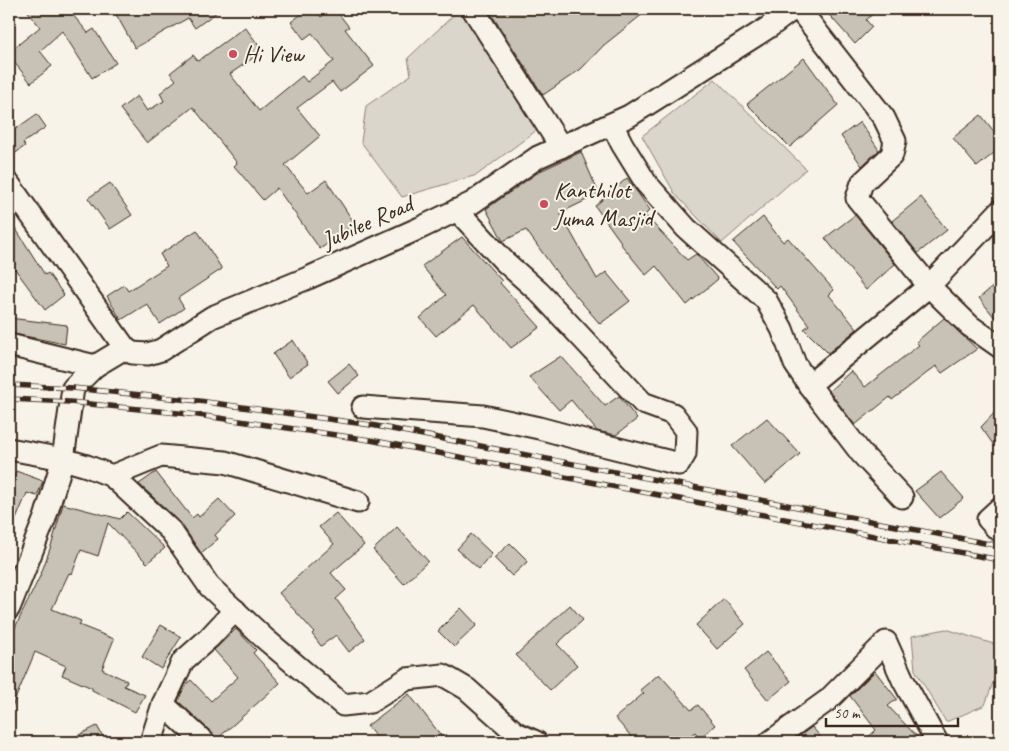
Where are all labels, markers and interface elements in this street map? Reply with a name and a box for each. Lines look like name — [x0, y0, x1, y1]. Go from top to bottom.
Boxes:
place label: Hi View — [243, 39, 305, 69]
marker: Hi View — [227, 48, 239, 60]
place label: Kanthilot Juma Masjid — [553, 175, 656, 233]
street label: Jubilee Road — [316, 187, 420, 256]
marker: Kanthilot Juma Masjid — [538, 198, 550, 210]
scale bar — [826, 696, 959, 728]
text: 50 m — [834, 704, 861, 723]

